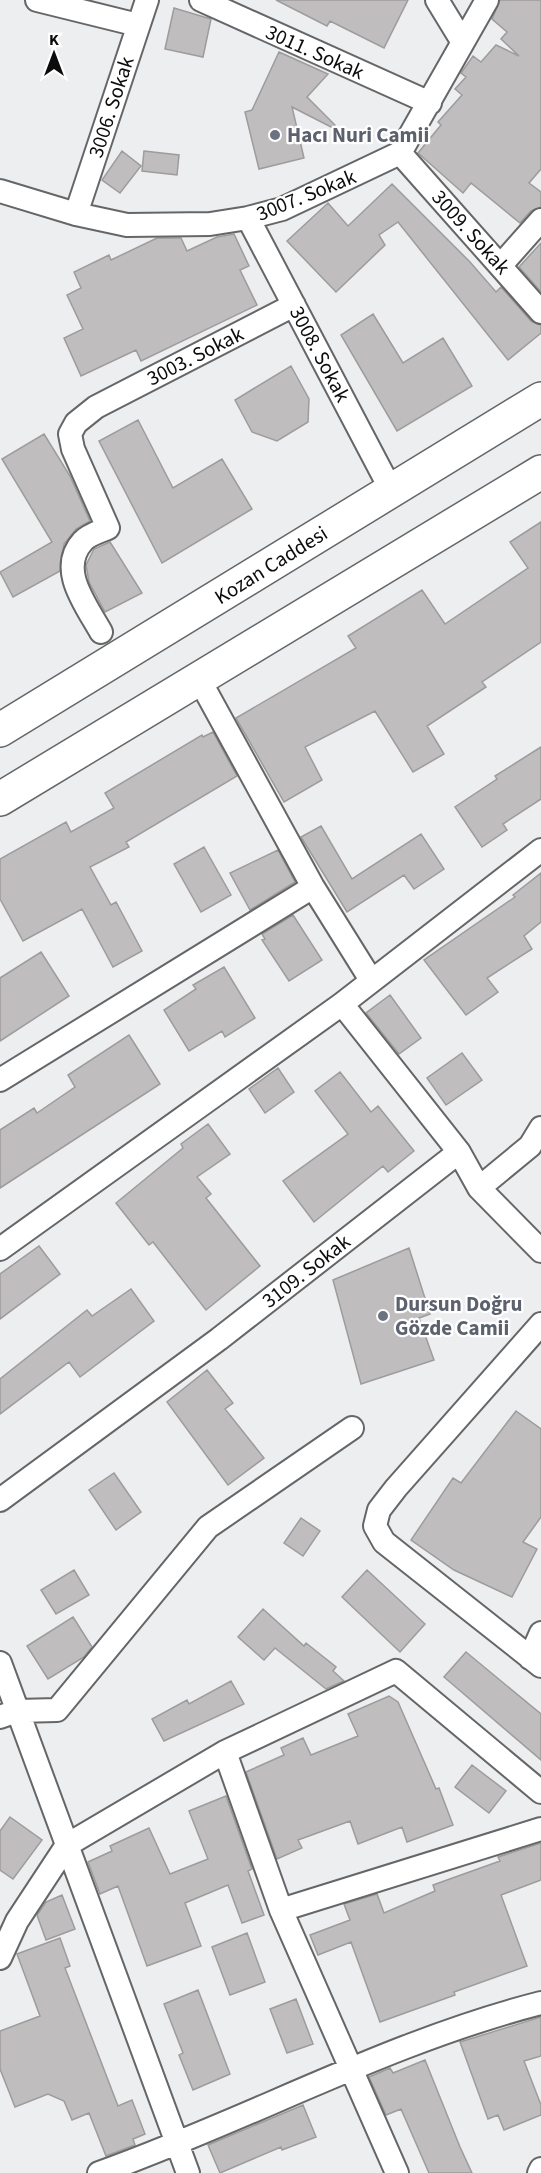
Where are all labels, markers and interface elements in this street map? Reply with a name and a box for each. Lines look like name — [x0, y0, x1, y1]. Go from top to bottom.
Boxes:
street label: 3011. Sokak — [261, 17, 370, 87]
north arrow — [24, 24, 84, 84]
text: K — [49, 29, 59, 51]
street label: 3006. Sokak — [81, 52, 142, 162]
place label: Hacı Nuri Camii — [287, 120, 429, 150]
marker: Hacı Nuri Camii — [268, 128, 282, 142]
street label: 3007. Sokak — [252, 161, 361, 229]
street label: 3009. Sokak — [425, 183, 518, 281]
street label: 3008. Sokak — [282, 301, 358, 408]
street label: 3003. Sokak — [141, 319, 249, 393]
street label: Kozan Caddesi — [209, 518, 333, 612]
street label: 3109. Sokak — [255, 1227, 357, 1315]
place label: Dursun Doğru Gözde Camii — [395, 1289, 522, 1343]
marker: Dursun Doğru Gözde Camii — [376, 1309, 390, 1323]

